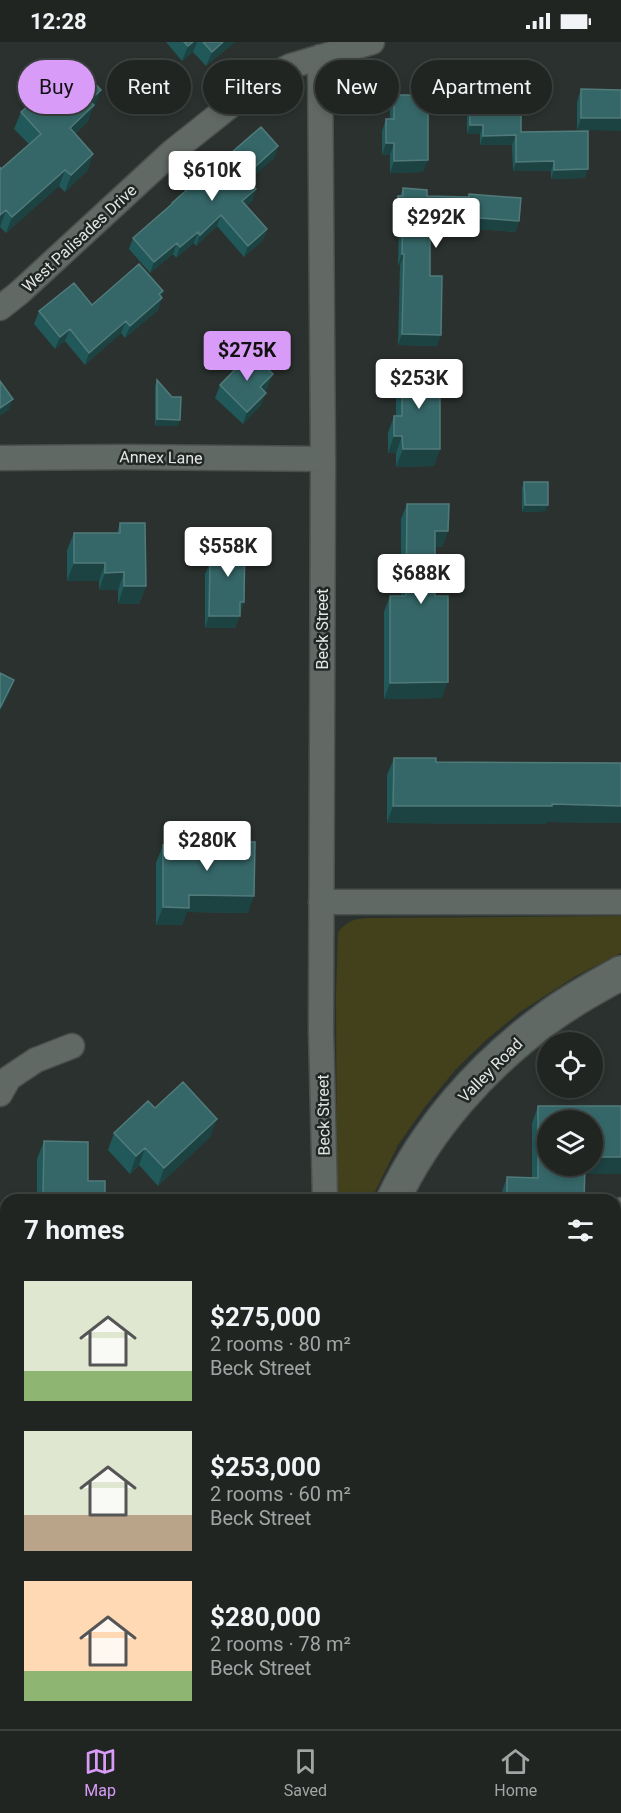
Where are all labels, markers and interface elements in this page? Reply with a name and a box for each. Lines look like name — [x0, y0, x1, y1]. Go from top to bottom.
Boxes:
text: 12:28 — [30, 9, 87, 34]
chip: Buy — [18, 60, 95, 114]
chip: Rent — [107, 60, 191, 114]
chip: Filters — [203, 60, 303, 114]
chip: New — [315, 60, 399, 114]
chip: Apartment — [411, 60, 552, 114]
pin: $610K — [170, 151, 254, 202]
text: $610K — [183, 158, 241, 182]
street label: West Palisades Drive — [18, 181, 140, 296]
pin: $292K — [394, 198, 478, 249]
text: $292K — [407, 205, 465, 229]
pin: $275K — [205, 331, 289, 382]
text: $275K — [218, 338, 276, 362]
pin: $253K — [377, 359, 461, 410]
text: $253K — [390, 366, 448, 390]
street label: Annex Lane — [119, 447, 203, 468]
pin: $558K — [186, 527, 270, 578]
text: $558K — [199, 534, 257, 558]
pin: $688K — [379, 554, 463, 605]
text: $688K — [392, 561, 450, 585]
street label: Beck Street — [313, 588, 332, 670]
pin: $280K — [165, 821, 249, 872]
text: $280K — [178, 828, 236, 852]
map controls — [537, 1032, 603, 1176]
button: locate — [537, 1032, 603, 1098]
street label: Valley Road — [454, 1034, 526, 1106]
street label: Beck Street — [313, 1074, 334, 1156]
button: layers — [537, 1110, 603, 1176]
icon: filters — [564, 1214, 597, 1247]
text: 7 homes — [24, 1215, 125, 1245]
text: $275,000 — [210, 1302, 321, 1332]
icon: home — [72, 1305, 144, 1377]
text: 2 rooms · 80 m² — [210, 1332, 351, 1356]
text: Beck Street — [210, 1356, 311, 1380]
text: $253,000 — [210, 1452, 321, 1482]
icon: home — [72, 1455, 144, 1527]
text: 2 rooms · 60 m² — [210, 1482, 351, 1506]
text: Beck Street — [210, 1506, 311, 1530]
text: $280,000 — [210, 1602, 321, 1632]
icon: home — [72, 1605, 144, 1677]
text: 2 rooms · 78 m² — [210, 1632, 351, 1656]
text: Beck Street — [210, 1656, 311, 1680]
tab: Map — [84, 1745, 117, 1800]
tab: Saved — [284, 1745, 327, 1800]
tab: Home — [494, 1745, 537, 1800]

